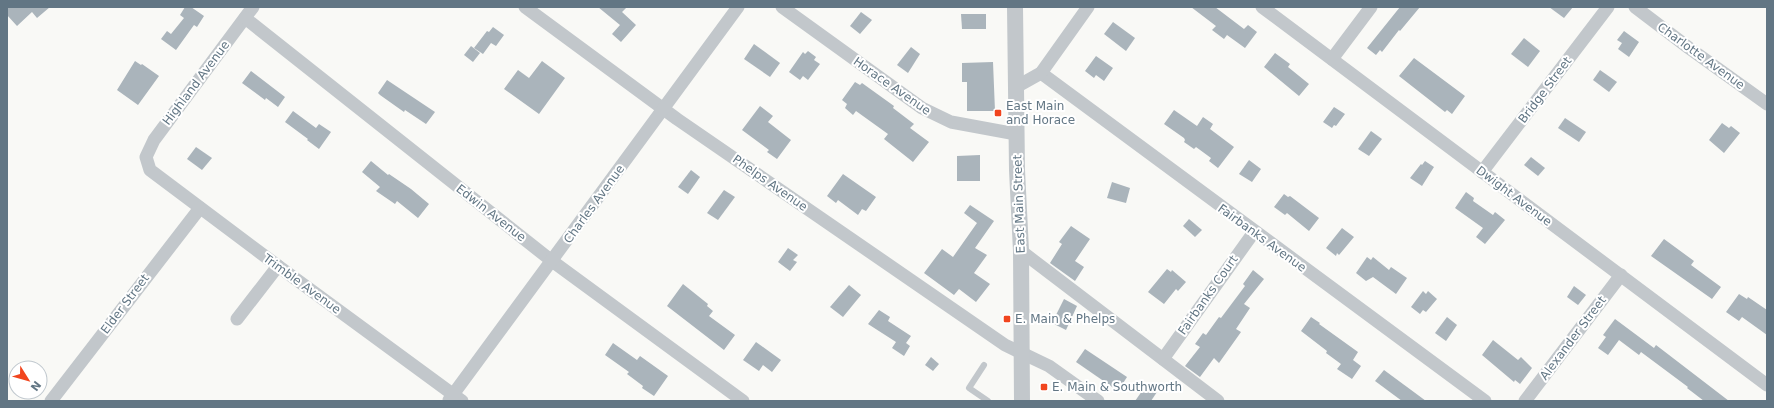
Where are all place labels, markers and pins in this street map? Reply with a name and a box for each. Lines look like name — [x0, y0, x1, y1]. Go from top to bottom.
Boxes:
place label: East Main and Horace — [1006, 99, 1075, 127]
marker: East Main and Horace — [993, 108, 1003, 118]
place label: E. Main & Phelps — [1015, 312, 1115, 326]
marker: E. Main & Phelps — [1002, 314, 1012, 324]
place label: E. Main & Southworth — [1052, 380, 1182, 394]
marker: E. Main & Southworth — [1039, 382, 1049, 392]

